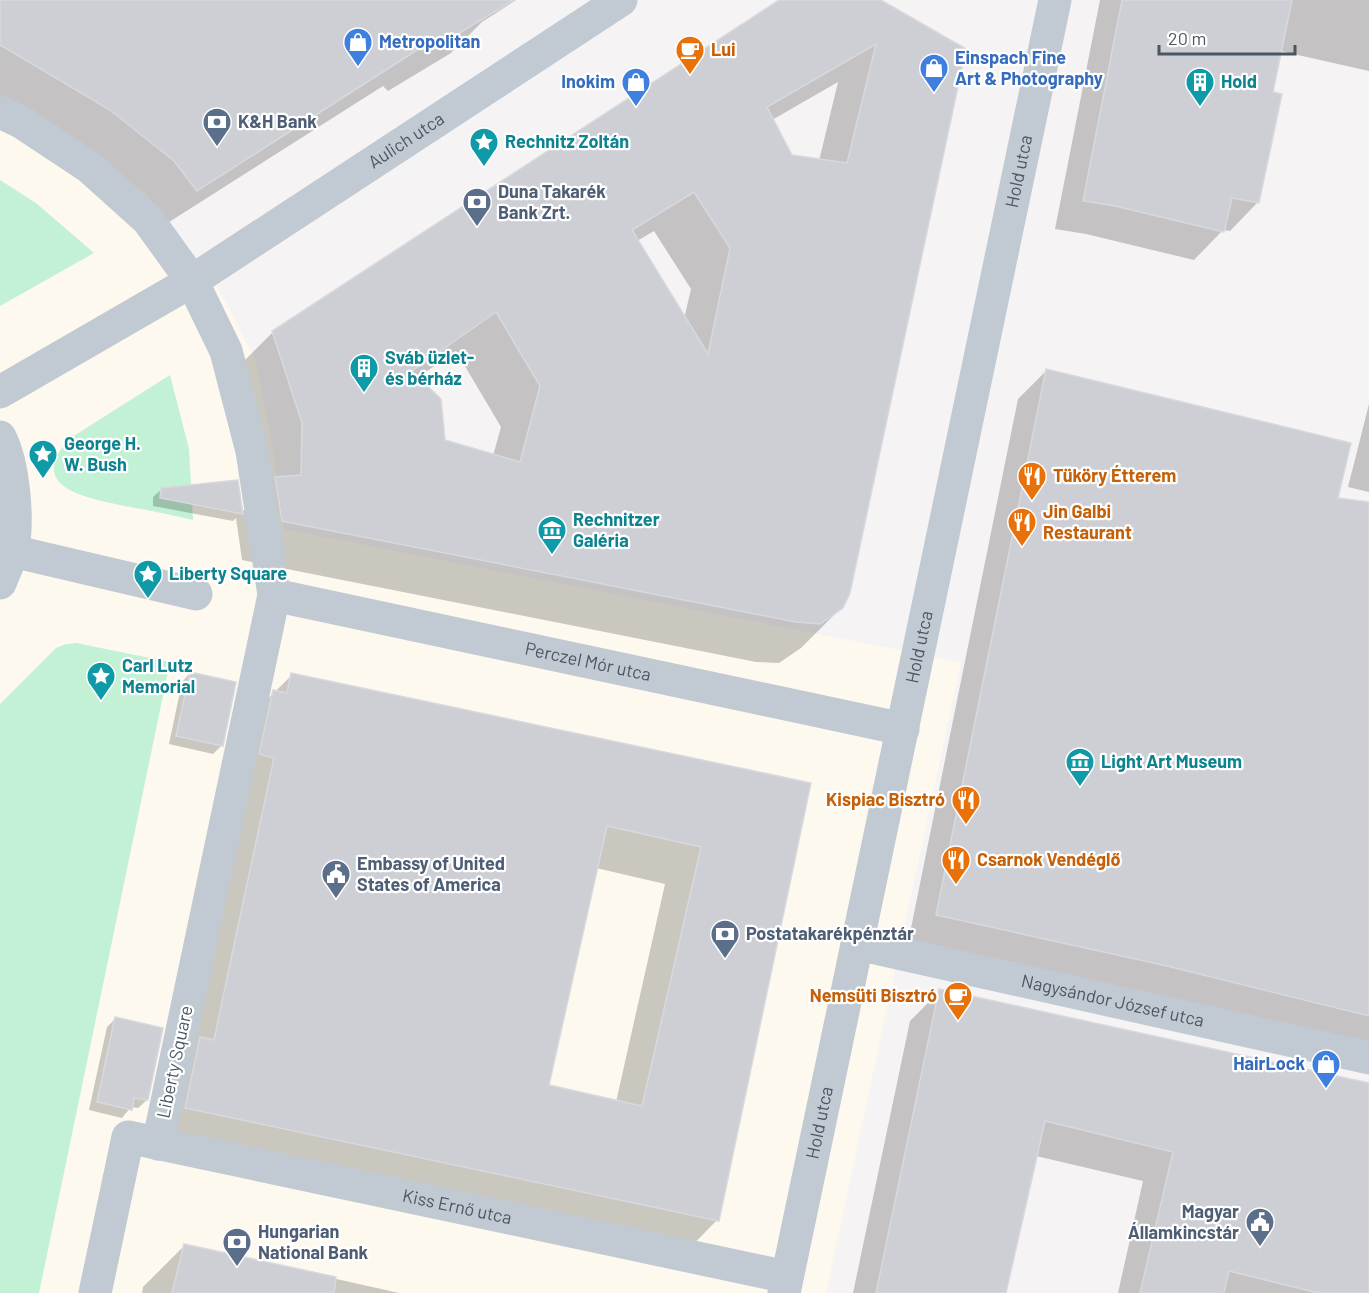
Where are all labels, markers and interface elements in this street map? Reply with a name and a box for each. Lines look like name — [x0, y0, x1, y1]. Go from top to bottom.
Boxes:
scale bar — [1159, 18, 1296, 56]
shop icon: Metropolitan — [342, 26, 374, 68]
text: 20 m — [1168, 27, 1206, 49]
place label: Metropolitan — [379, 30, 480, 52]
cafe icon: Lui — [674, 34, 706, 76]
place label: Lui — [711, 38, 736, 60]
place label: Einspach Fine Art & Photography — [955, 46, 1103, 89]
shop icon: Einspach Fine Art & Photography — [918, 52, 950, 94]
shop icon: Inokim — [620, 66, 652, 108]
building icon: Hold — [1184, 66, 1216, 108]
place label: Inokim — [561, 70, 615, 92]
place label: Hold — [1221, 70, 1257, 92]
bank icon: K&H Bank — [201, 106, 233, 148]
street label: Aulich utca — [364, 107, 448, 173]
place label: K&H Bank — [238, 110, 317, 132]
place icon: Rechnitz Zoltán — [468, 126, 500, 168]
place label: Rechnitz Zoltán — [505, 130, 629, 152]
street label: Hold utca — [1000, 133, 1036, 209]
place label: Duna Takarék Bank Zrt. — [498, 180, 606, 223]
bank icon: Duna Takarék Bank Zrt. — [461, 186, 493, 228]
place label: Sváb üzlet- és bérház — [385, 346, 474, 389]
building icon: Sváb üzlet- és bérház — [348, 352, 380, 394]
place label: George H. W. Bush — [64, 432, 141, 475]
place icon: George H. W. Bush — [27, 438, 59, 480]
restaurant icon: Tüköry Étterem — [1016, 460, 1048, 502]
place label: Tüköry Étterem — [1053, 464, 1176, 486]
place label: Jin Galbi Restaurant — [1043, 500, 1132, 543]
restaurant icon: Jin Galbi Restaurant — [1006, 506, 1038, 548]
place label: Rechnitzer Galéria — [573, 508, 660, 551]
museum icon: Rechnitzer Galéria — [536, 514, 568, 556]
place icon: Liberty Square — [132, 558, 164, 600]
place label: Liberty Square — [169, 562, 287, 584]
street label: Hold utca — [900, 609, 937, 685]
street label: Perczel Mór utca — [523, 637, 653, 685]
place label: Carl Lutz Memorial — [122, 654, 195, 697]
place icon: Carl Lutz Memorial — [85, 660, 117, 702]
museum icon: Light Art Museum — [1064, 746, 1096, 788]
place label: Light Art Museum — [1101, 750, 1242, 772]
restaurant icon: Kispiac Bisztró — [950, 784, 982, 826]
place label: Kispiac Bisztró — [826, 788, 945, 810]
restaurant icon: Csarnok Vendéglő — [940, 844, 972, 886]
place label: Csarnok Vendéglő — [977, 848, 1120, 870]
place label: Embassy of United States of America — [357, 852, 505, 895]
public building icon: Embassy of United States of America — [320, 858, 352, 900]
bank icon: Postatakarékpénztár — [709, 918, 741, 960]
place label: Postatakarékpénztár — [746, 922, 914, 944]
street label: Nagysándor József utca — [1019, 969, 1207, 1031]
cafe icon: Nemsüti Bisztró — [942, 980, 974, 1022]
place label: Nemsüti Bisztró — [810, 984, 937, 1006]
street label: Liberty Square — [151, 1003, 197, 1120]
shop icon: HairLock — [1310, 1048, 1342, 1090]
place label: HairLock — [1233, 1052, 1305, 1074]
street label: Hold utca — [800, 1084, 837, 1161]
street label: Kiss Ernő utca — [401, 1184, 514, 1228]
place label: Magyar Államkincstár — [1128, 1200, 1239, 1243]
public building icon: Magyar Államkincstár — [1244, 1206, 1276, 1248]
place label: Hungarian National Bank — [258, 1220, 369, 1263]
bank icon: Hungarian National Bank — [221, 1226, 253, 1268]

